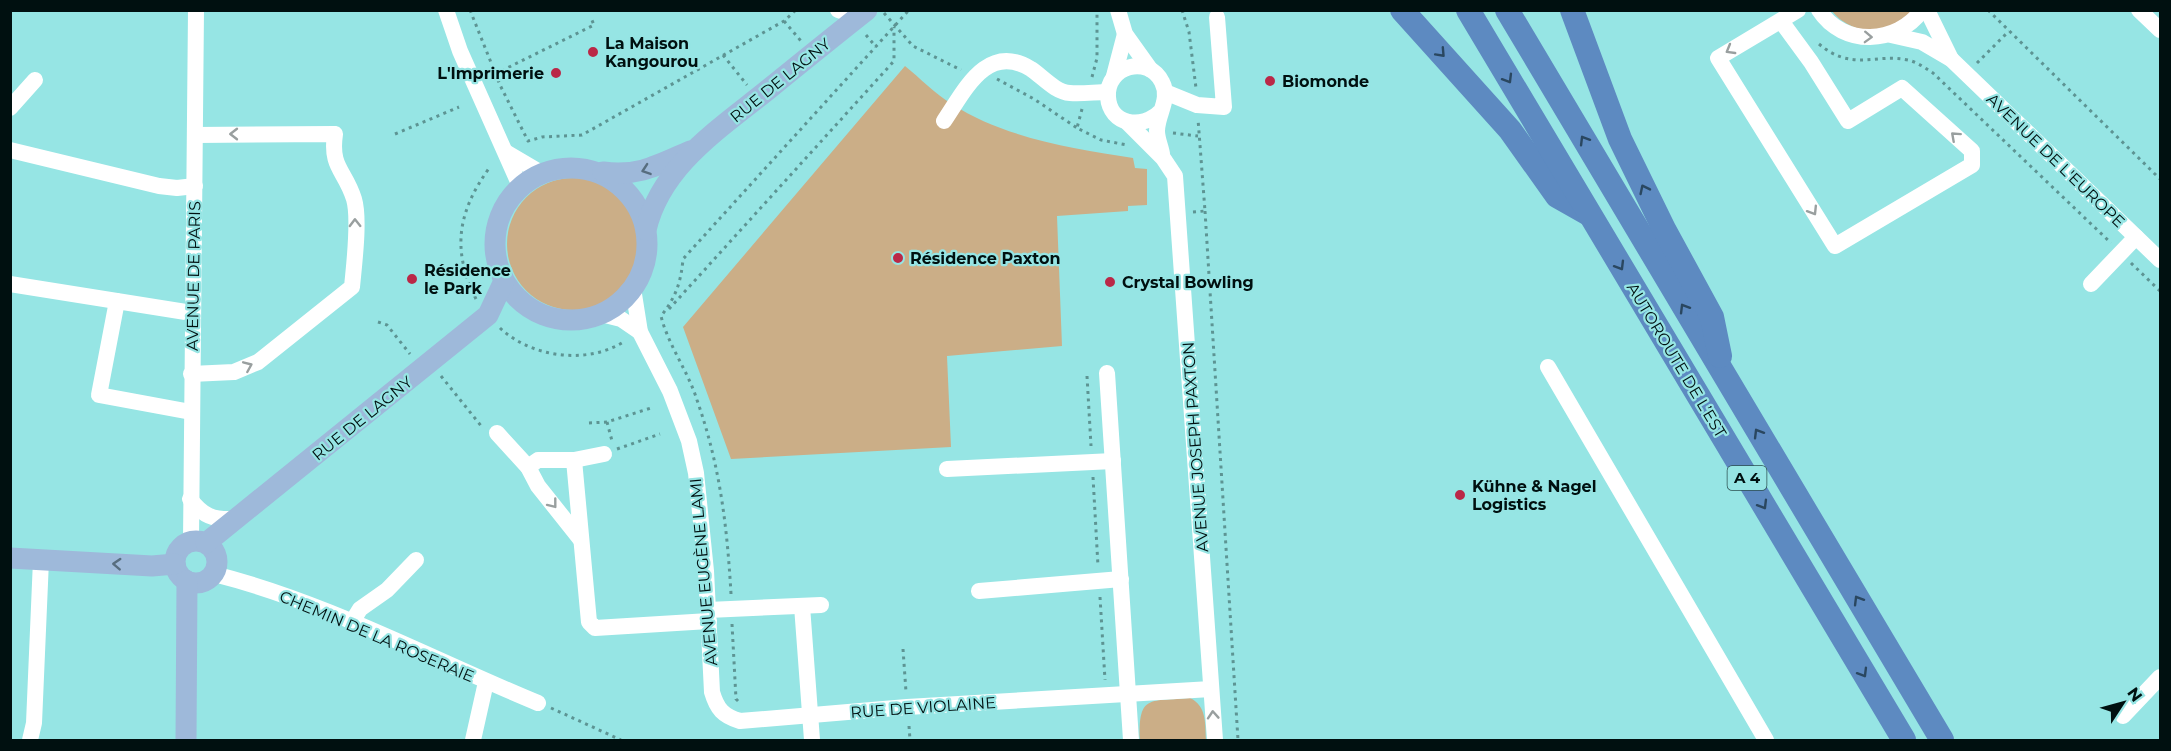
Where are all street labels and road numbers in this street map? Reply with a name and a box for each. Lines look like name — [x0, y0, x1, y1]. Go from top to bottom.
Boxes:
street label: RUE DE LAGNY — [726, 34, 835, 127]
street label: AVENUE DE L'EUROPE — [1983, 90, 2129, 231]
street label: AVENUE DE PARIS — [183, 201, 204, 351]
street label: AUTOROUTE DE L’EST — [1623, 279, 1731, 442]
street label: AVENUE JOSEPH PAXTON — [1179, 341, 1212, 553]
street label: RUE DE LAGNY — [308, 372, 417, 465]
road number: A 4 — [1728, 466, 1766, 490]
street label: AVENUE EUGÈNE LAMI — [686, 477, 721, 667]
street label: CHEMIN DE LA ROSERAIE — [277, 587, 477, 686]
street label: RUE DE VIOLAINE — [850, 693, 996, 722]

